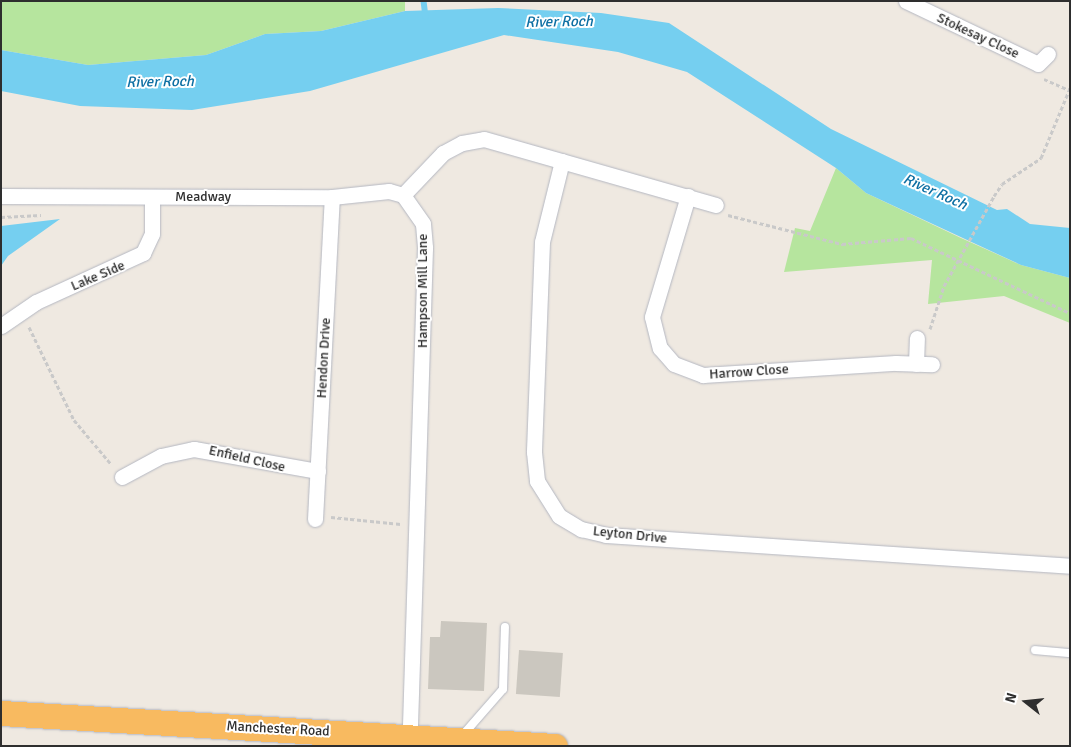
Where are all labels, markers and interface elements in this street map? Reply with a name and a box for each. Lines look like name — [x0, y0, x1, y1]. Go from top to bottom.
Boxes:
street label: Stokesay Close — [934, 10, 1022, 62]
water label: River Roch — [525, 12, 593, 32]
water label: River Roch — [126, 72, 194, 92]
water label: River Roch — [900, 170, 970, 214]
street label: Meadway — [175, 189, 231, 205]
street label: Hampson Mill Lane — [415, 234, 431, 348]
street label: Lake Side — [68, 257, 128, 295]
street label: Hendon Drive — [313, 317, 335, 399]
street label: Harrow Close — [709, 361, 789, 383]
street label: Enfield Close — [207, 442, 287, 476]
street label: Leyton Drive — [592, 523, 668, 547]
north arrow — [1001, 677, 1051, 727]
text: N — [1002, 691, 1021, 705]
street label: Manchester Road — [226, 718, 330, 740]

